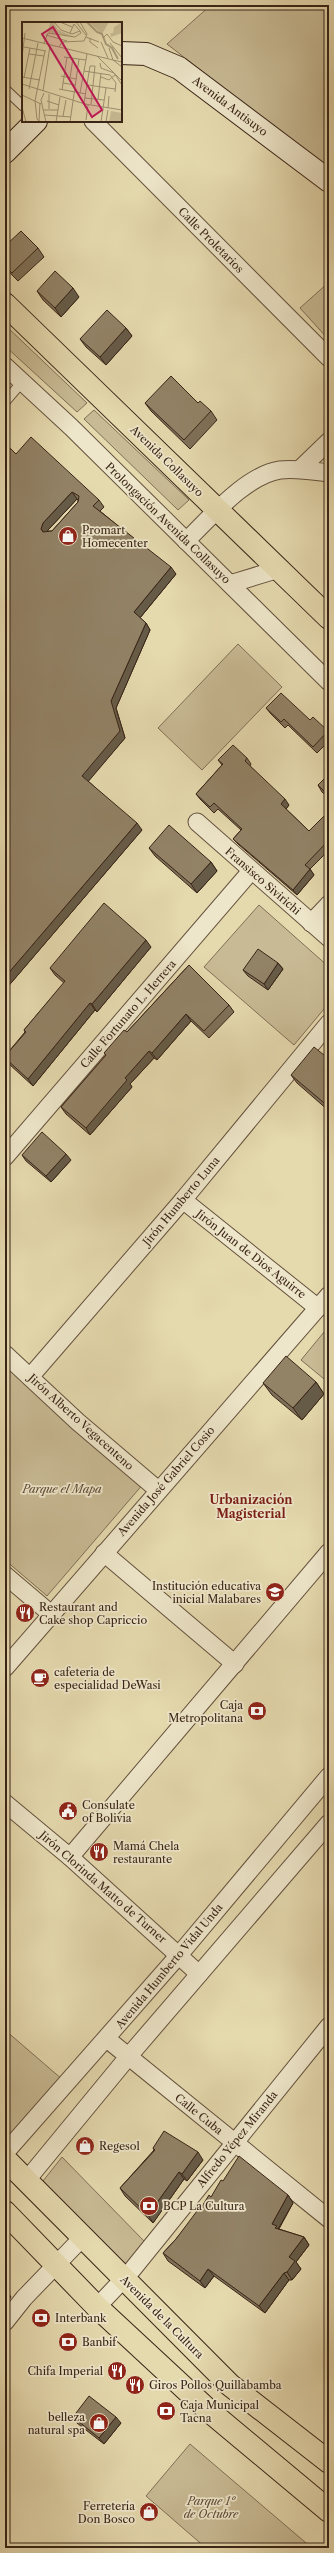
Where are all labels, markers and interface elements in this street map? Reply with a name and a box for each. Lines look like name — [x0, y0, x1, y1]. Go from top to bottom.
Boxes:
inset map — [22, 22, 122, 122]
street label: Avenida Antisuyo — [189, 73, 271, 139]
street label: Calle Proletarios — [175, 204, 247, 276]
street label: Avenida Collasuyo — [127, 422, 207, 500]
street label: Prolongación Avenida Collasuyo — [102, 459, 234, 587]
place label: Promart Homecenter — [82, 523, 148, 550]
shop icon: Promart Homecenter — [57, 525, 79, 547]
street label: Fransisco Sivirichi — [222, 844, 304, 918]
street label: Calle Fortunato L. Herrera — [77, 957, 179, 1071]
street label: Jirón Humberto Luna — [138, 1153, 223, 1250]
street label: Jirón Juan de Dios Aguirre — [192, 1205, 309, 1301]
street label: Jirón Alberto Vegacenteno — [24, 1370, 137, 1473]
street label: Avenida José Gabriel Cosio — [114, 1423, 218, 1540]
park label: Parque el Mapa — [21, 1482, 102, 1496]
district label: Urbanización Magisterial — [209, 1492, 293, 1521]
place label: Institución educativa inicial Malabares — [152, 1579, 261, 1606]
school or university icon: Institución educativa inicial Malabares — [264, 1581, 286, 1603]
place label: Restaurant and Cake shop Capriccio — [39, 1600, 147, 1627]
restaurant icon: Restaurant and Cake shop Capriccio — [14, 1602, 36, 1624]
place label: cafeteria de especialidad DeWasi — [54, 1665, 161, 1692]
cafe icon: cafeteria de especialidad DeWasi — [29, 1667, 51, 1689]
place label: Caja Metropolitana — [168, 1698, 243, 1725]
bank icon: Caja Metropolitana — [246, 1700, 268, 1722]
place label: Consulate of Bolivia — [82, 1798, 135, 1825]
public building icon: Consulate of Bolivia — [57, 1800, 79, 1822]
street label: Jirón Clorinda Matto de Turner — [35, 1827, 170, 1946]
place label: Mamá Chela restaurante — [113, 1839, 179, 1866]
restaurant icon: Mamá Chela restaurante — [88, 1841, 110, 1863]
street label: Avenida Humberto Vidal Unda — [112, 1900, 226, 2032]
street label: Alfredo Yépez Miranda — [193, 2088, 280, 2191]
street label: Calle Cuba — [172, 2090, 226, 2138]
shop icon: Regesol — [74, 2135, 96, 2157]
place label: Regesol — [99, 2139, 141, 2153]
bank icon: BCP La Cultura — [138, 2195, 160, 2217]
place label: BCP La Cultura — [163, 2199, 245, 2213]
street label: Avenida de la Cultura — [117, 2272, 207, 2362]
bank icon: Interbank — [30, 2307, 52, 2329]
place label: Interbank — [55, 2311, 107, 2325]
bank icon: Banbif — [57, 2331, 79, 2353]
place label: Banbif — [82, 2335, 118, 2349]
restaurant icon: Chifa Imperial — [106, 2360, 128, 2382]
place label: Chifa Imperial — [27, 2364, 104, 2378]
restaurant icon: Giros Pollos Quillabamba — [124, 2374, 146, 2396]
place label: Giros Pollos Quillabamba — [149, 2378, 282, 2392]
place label: Caja Municipal Tacna — [180, 2398, 260, 2425]
bank icon: Caja Municipal Tacna — [155, 2400, 177, 2422]
place label: belleza natural spa — [28, 2410, 85, 2437]
shop icon: belleza natural spa — [88, 2412, 110, 2434]
park label: Parque 1º de Octubre — [184, 2494, 239, 2521]
place label: Ferretería Don Bosco — [78, 2499, 135, 2526]
shop icon: Ferretería Don Bosco — [138, 2501, 160, 2523]

